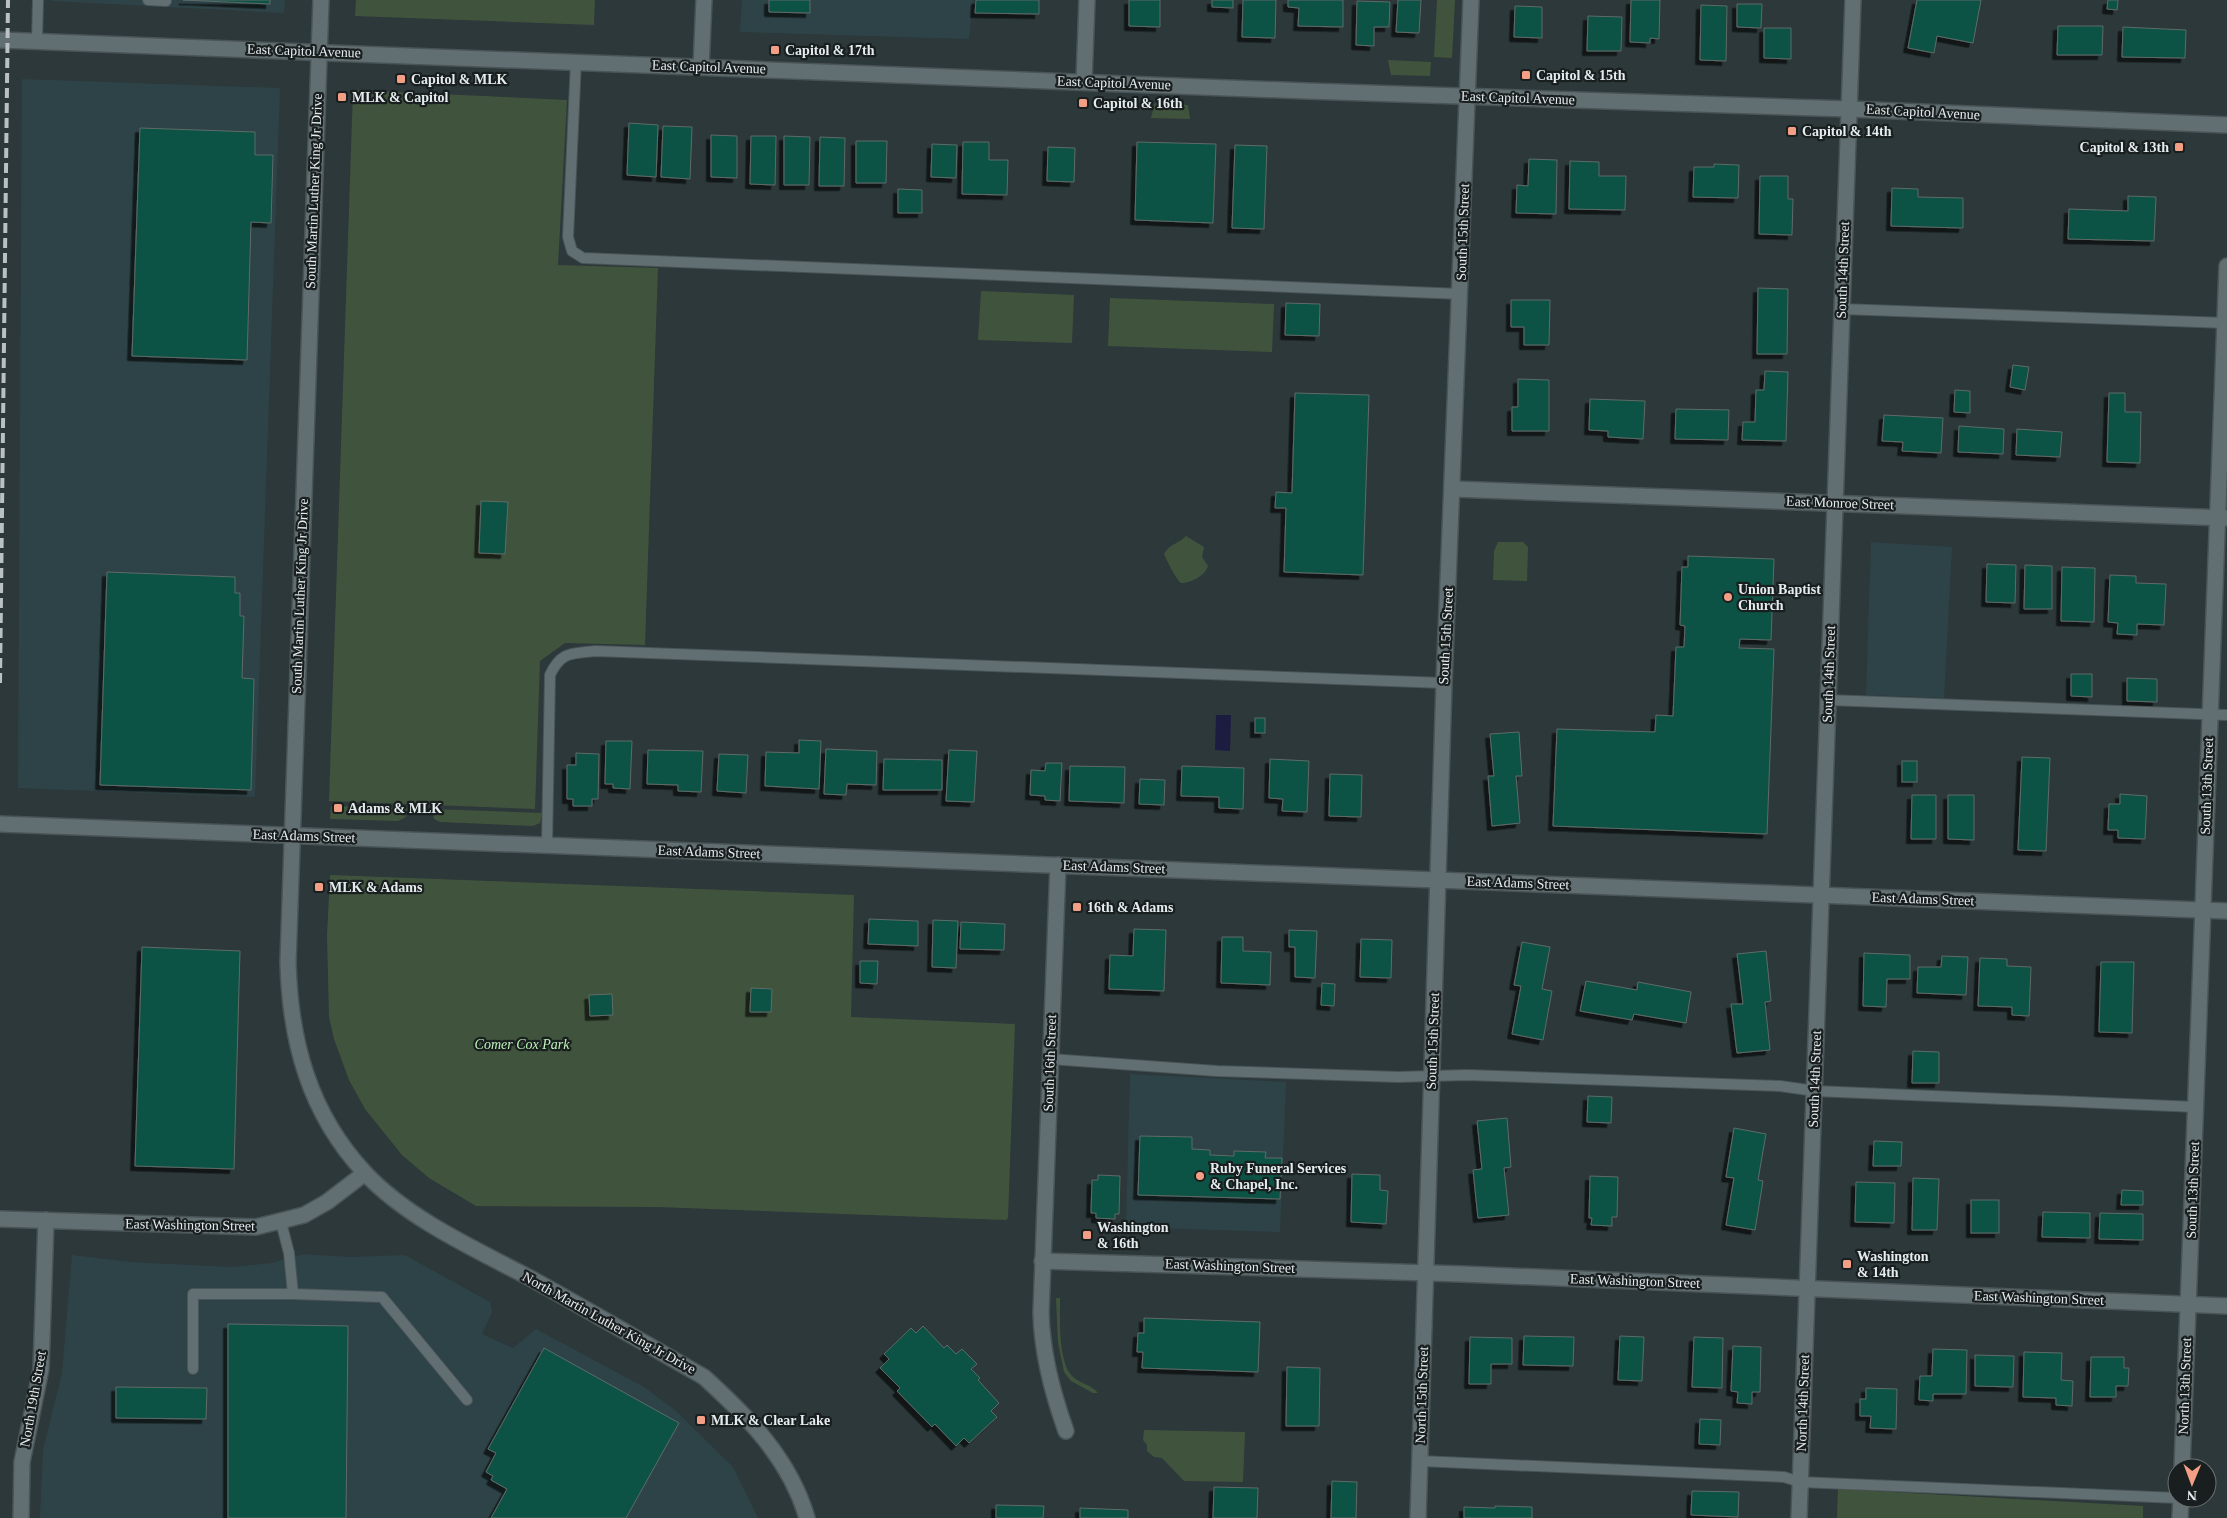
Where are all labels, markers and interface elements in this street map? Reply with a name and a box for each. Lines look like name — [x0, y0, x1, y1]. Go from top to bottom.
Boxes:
street label: East Capitol Avenue — [247, 42, 361, 60]
place label: Capitol & 17th — [785, 43, 875, 58]
marker: Capitol & 17th — [769, 44, 781, 56]
street label: East Capitol Avenue — [652, 58, 766, 76]
place label: Capitol & 15th — [1536, 68, 1626, 83]
marker: Capitol & 15th — [1520, 69, 1532, 81]
place label: Capitol & MLK — [411, 72, 508, 87]
marker: Capitol & MLK — [395, 73, 407, 85]
street label: East Capitol Avenue — [1057, 74, 1171, 92]
street label: East Capitol Avenue — [1461, 89, 1575, 107]
place label: MLK & Capitol — [352, 90, 449, 105]
marker: MLK & Capitol — [336, 91, 348, 103]
street label: South Martin Luther King Jr Drive — [303, 93, 325, 289]
place label: Capitol & 16th — [1093, 96, 1183, 111]
marker: Capitol & 16th — [1077, 97, 1089, 109]
street label: East Capitol Avenue — [1866, 102, 1980, 122]
place label: Capitol & 14th — [1802, 124, 1892, 139]
marker: Capitol & 14th — [1786, 125, 1798, 137]
place label: Capitol & 13th — [2080, 140, 2169, 155]
marker: Capitol & 13th — [2173, 141, 2185, 153]
street label: South 15th Street — [1454, 183, 1472, 281]
street label: South 14th Street — [1834, 221, 1852, 319]
street label: East Monroe Street — [1786, 494, 1894, 512]
street label: South Martin Luther King Jr Drive — [289, 498, 311, 694]
place label: Union Baptist Church — [1738, 582, 1821, 613]
street label: South 15th Street — [1436, 587, 1456, 685]
marker: Union Baptist Church — [1722, 591, 1734, 603]
street label: South 14th Street — [1820, 625, 1838, 723]
street label: South 13th Street — [2198, 737, 2216, 835]
place label: Adams & MLK — [348, 801, 442, 816]
marker: Adams & MLK — [332, 802, 344, 814]
street label: East Adams Street — [252, 827, 356, 845]
street label: East Adams Street — [657, 843, 761, 861]
street label: East Adams Street — [1062, 858, 1166, 876]
street label: East Adams Street — [1466, 874, 1570, 892]
place label: MLK & Adams — [329, 880, 423, 895]
marker: MLK & Adams — [313, 881, 325, 893]
street label: East Adams Street — [1871, 890, 1975, 908]
place label: 16th & Adams — [1087, 900, 1174, 915]
marker: 16th & Adams — [1071, 901, 1083, 913]
street label: South 15th Street — [1424, 992, 1442, 1090]
street label: South 16th Street — [1041, 1014, 1059, 1112]
street label: South 14th Street — [1806, 1030, 1824, 1128]
park label: Comer Cox Park — [475, 1037, 570, 1052]
street label: South 13th Street — [2184, 1141, 2202, 1239]
place label: Ruby Funeral Services & Chapel, Inc. — [1210, 1161, 1347, 1192]
marker: Ruby Funeral Services & Chapel, Inc. — [1194, 1170, 1206, 1182]
street label: East Washington Street — [125, 1216, 255, 1234]
place label: Washington & 16th — [1097, 1220, 1169, 1251]
marker: Washington & 16th — [1081, 1229, 1093, 1241]
place label: Washington & 14th — [1857, 1249, 1929, 1280]
street label: East Washington Street — [1165, 1256, 1295, 1276]
marker: Washington & 14th — [1841, 1258, 1853, 1270]
street label: North Martin Luther King Jr Drive — [520, 1269, 698, 1377]
street label: East Washington Street — [1570, 1271, 1700, 1291]
street label: East Washington Street — [1974, 1288, 2104, 1308]
street label: North 13th Street — [2176, 1337, 2194, 1435]
street label: North 15th Street — [1413, 1346, 1431, 1444]
street label: North 19th Street — [17, 1350, 49, 1448]
street label: North 14th Street — [1794, 1354, 1812, 1452]
place label: MLK & Clear Lake — [711, 1413, 830, 1428]
marker: MLK & Clear Lake — [695, 1414, 707, 1426]
north arrow — [2167, 1458, 2217, 1508]
text: N — [2187, 1488, 2197, 1503]

